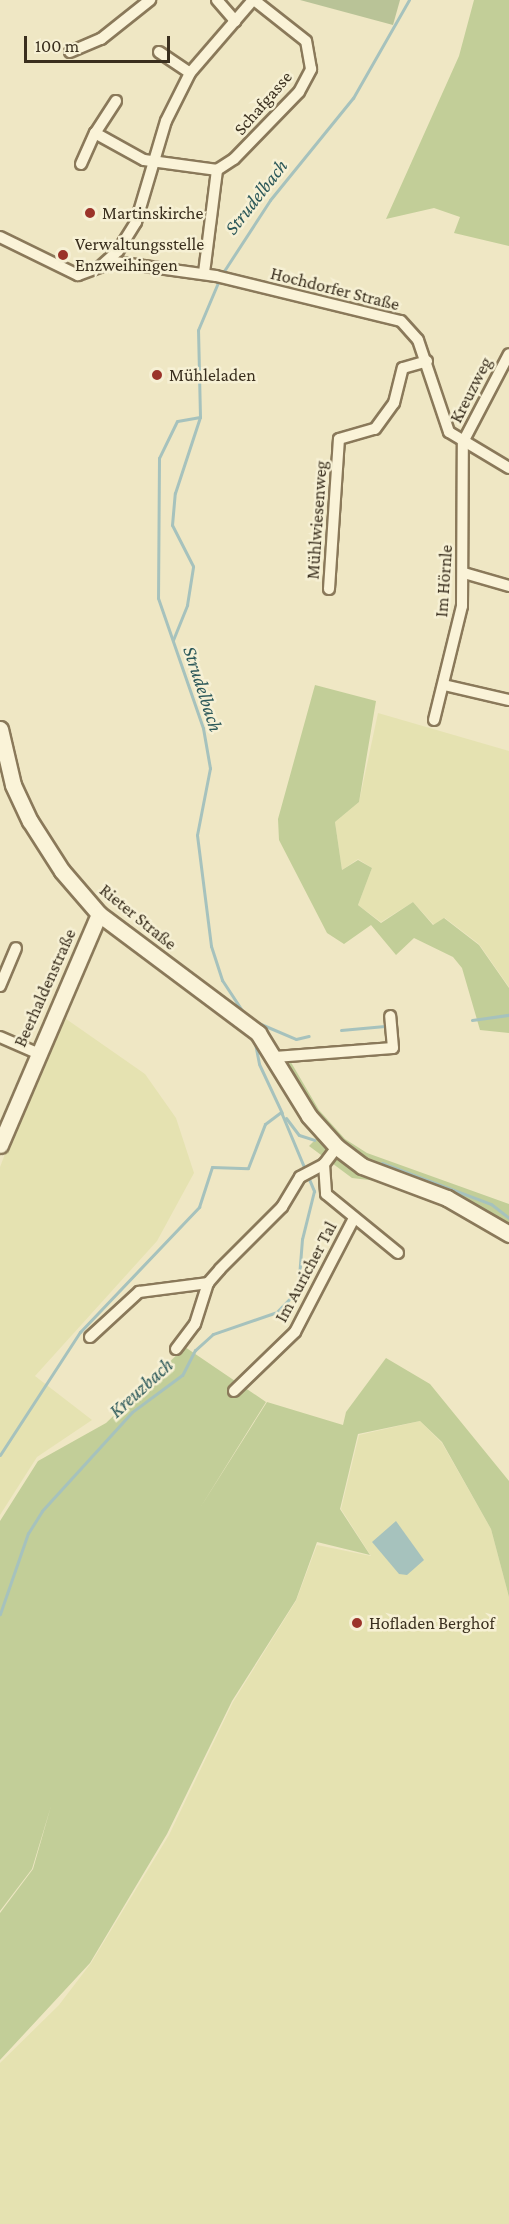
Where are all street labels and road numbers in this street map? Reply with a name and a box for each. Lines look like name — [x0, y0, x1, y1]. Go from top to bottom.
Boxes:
street label: Schafgasse — [229, 66, 297, 140]
street label: Hochdorfer Straße — [268, 263, 402, 315]
street label: Kreuzweg — [445, 353, 497, 427]
street label: Mühlwiesenweg — [302, 460, 332, 580]
street label: Im Hörnle — [431, 544, 457, 618]
street label: Rieter Straße — [95, 879, 181, 955]
street label: Beerhaldenstraße — [9, 926, 81, 1050]
street label: Im Auricher Tal — [270, 1218, 342, 1326]

